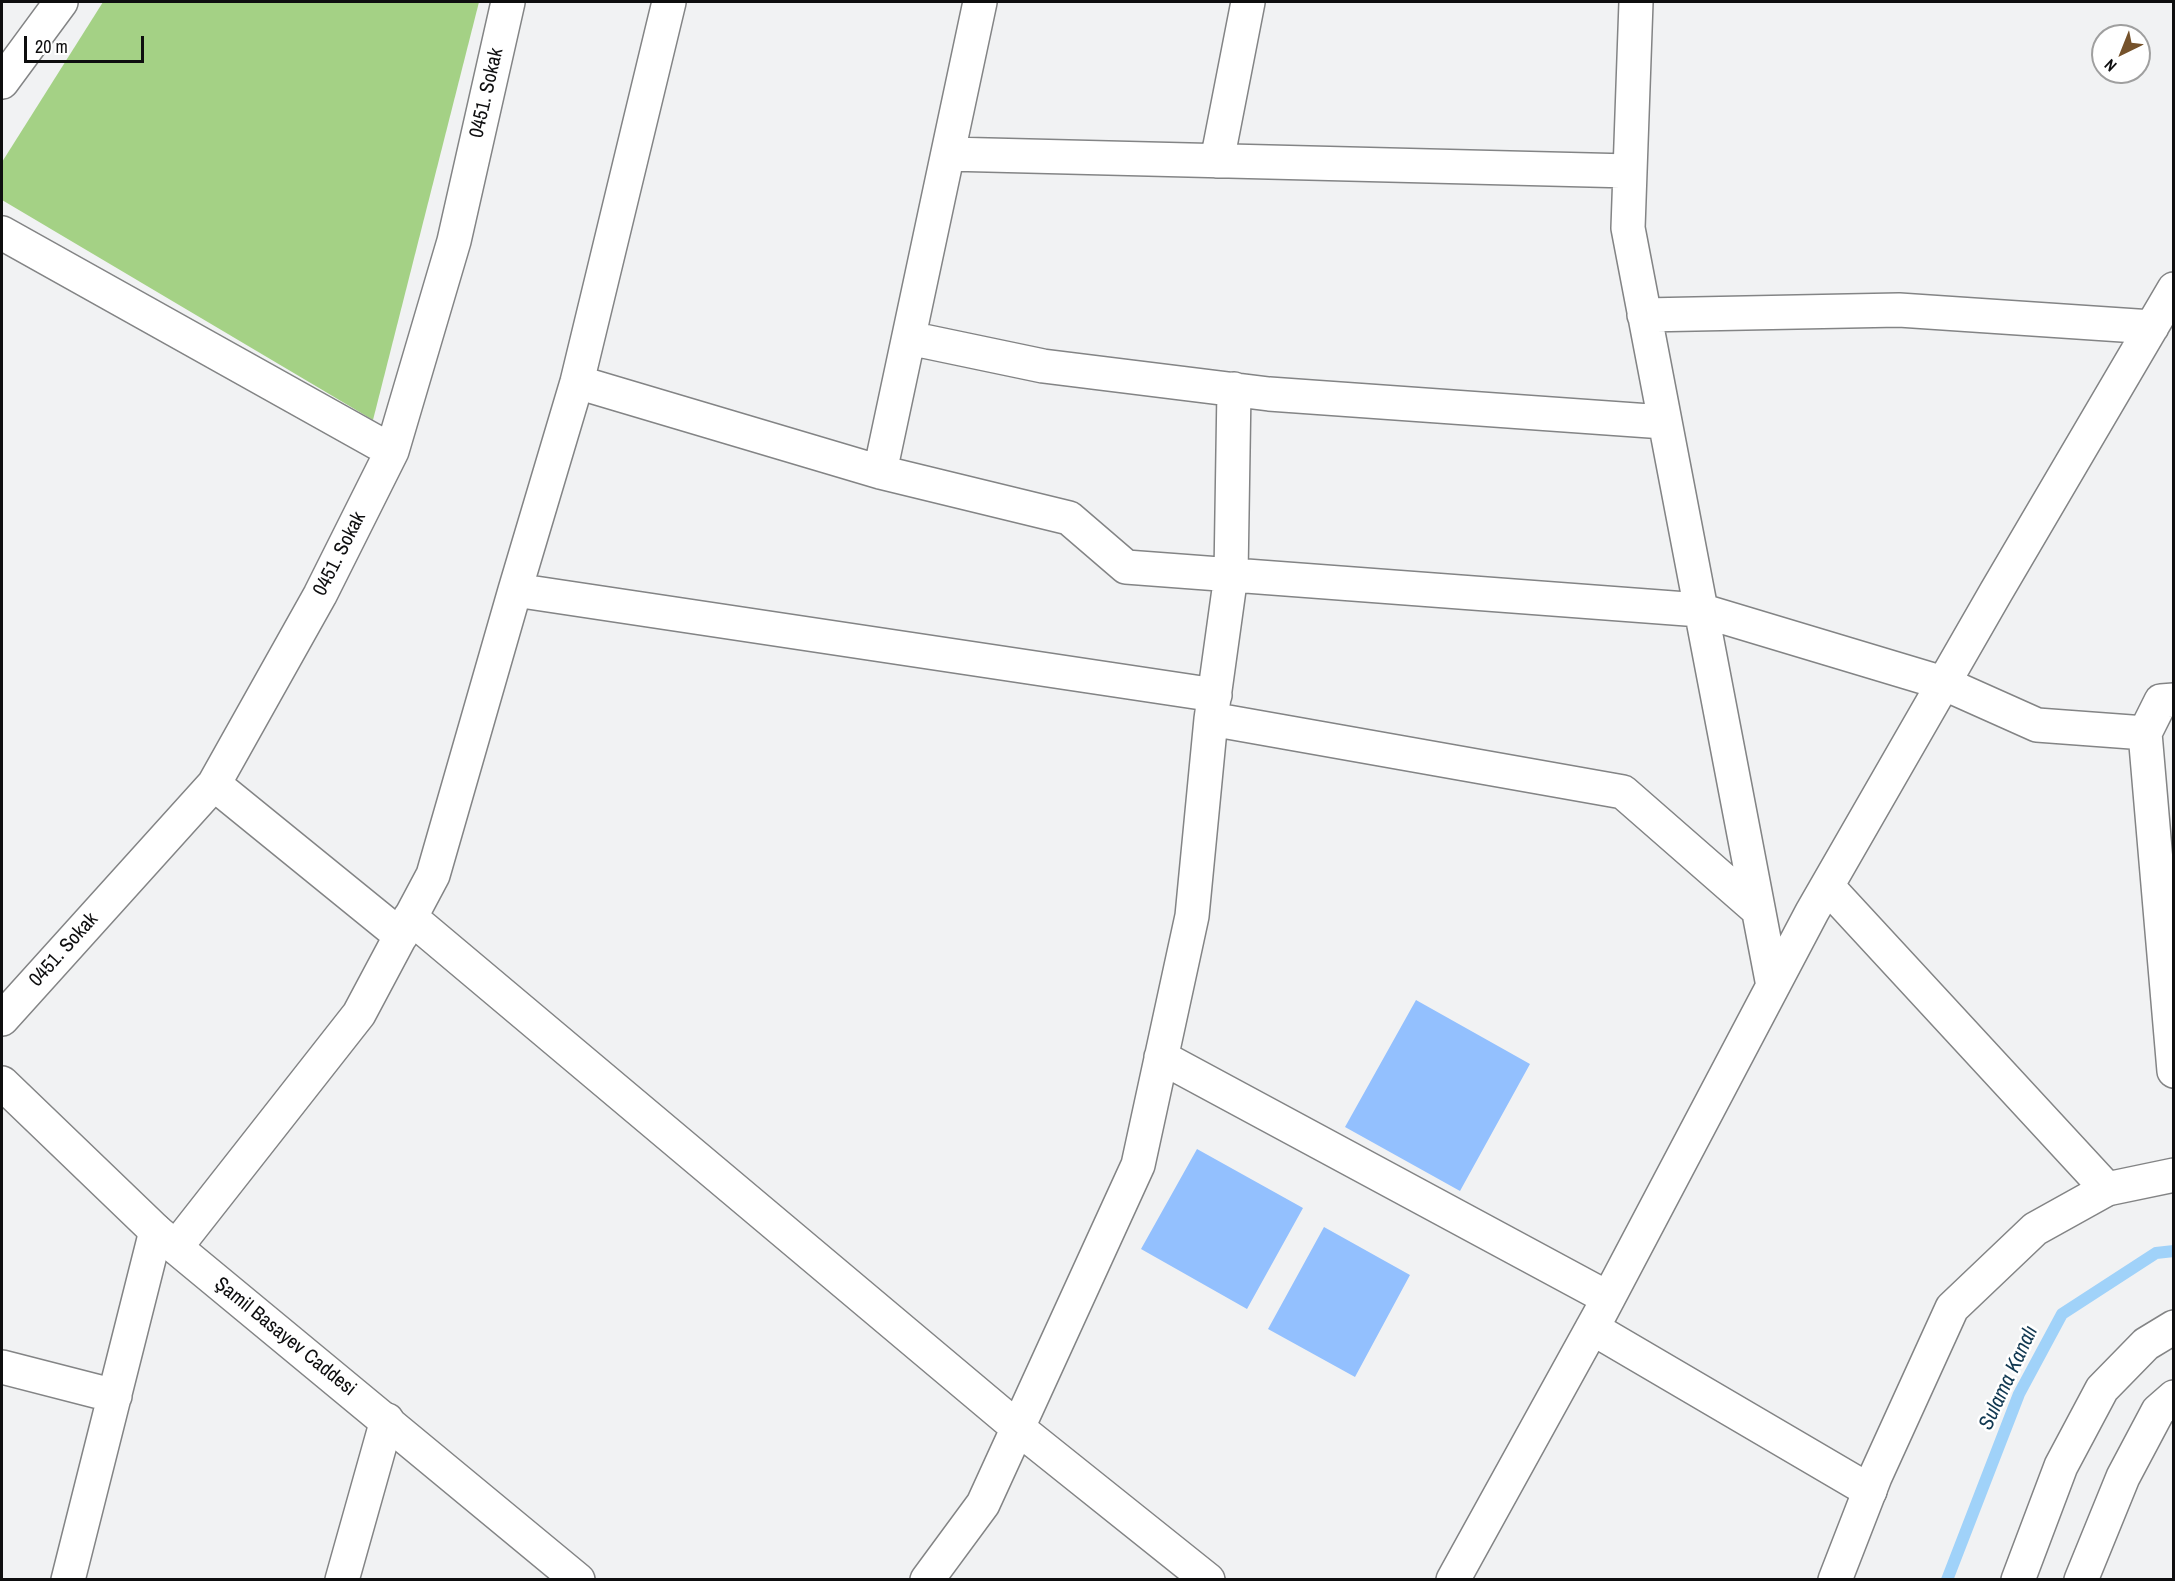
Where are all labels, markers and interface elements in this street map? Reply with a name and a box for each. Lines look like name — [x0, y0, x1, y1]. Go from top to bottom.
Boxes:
scale bar — [27, 24, 147, 62]
north arrow — [2091, 24, 2151, 84]
text: 20 m — [35, 34, 68, 59]
street label: 0451. Sokak — [465, 46, 509, 140]
text: N — [2099, 54, 2121, 77]
street label: 0451. Sokak — [309, 508, 371, 600]
street label: 0451. Sokak — [25, 908, 103, 992]
street label: Şamil Basayev Caddesi — [209, 1273, 361, 1401]
water label: Sulama Kanalı — [1974, 1322, 2044, 1434]

